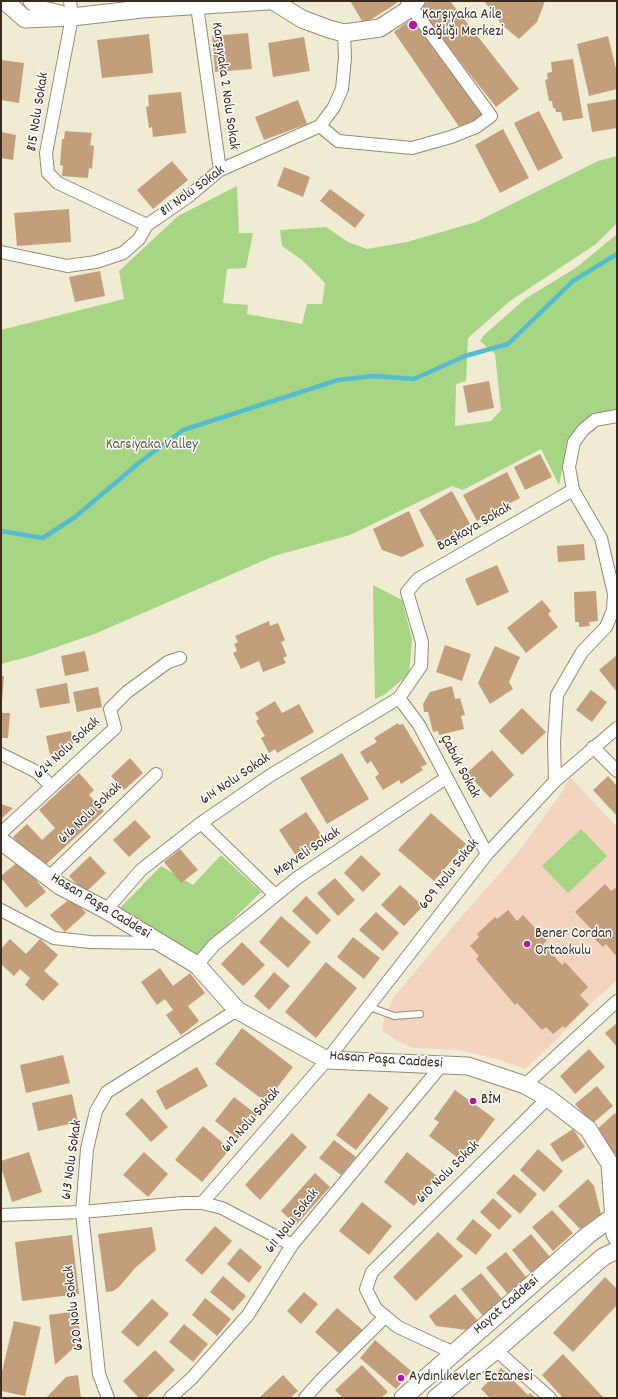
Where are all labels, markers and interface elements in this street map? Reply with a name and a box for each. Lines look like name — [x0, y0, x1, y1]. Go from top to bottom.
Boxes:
place label: Karşıyaka Aile Sağlığı Merkezi — [422, 7, 503, 42]
marker: Karşıyaka Aile Sağlığı Merkezi — [407, 19, 419, 31]
street label: Karşıyaka 2 Nolu Sokak — [206, 21, 242, 151]
street label: 815 Nolu Sokak — [24, 71, 54, 153]
street label: 811 Nolu Sokak — [157, 162, 229, 222]
park label: Karsiyaka Valley — [106, 437, 198, 455]
street label: Başkaya Sokak — [435, 499, 515, 557]
street label: 624 Nolu Sokak — [31, 714, 105, 784]
street label: Çabuk Sokak — [435, 732, 483, 802]
street label: 614 Nolu Sokak — [198, 750, 274, 810]
street label: 616 Nolu Sokak — [55, 779, 127, 849]
street label: Meyveli Sokak — [271, 824, 345, 882]
street label: 609 Nolu Sokak — [416, 836, 484, 914]
street label: Hasan Paşa Caddesi — [47, 870, 153, 944]
place label: Bener Cordan Ortaokulu — [535, 926, 612, 961]
marker: Bener Cordan Ortaokulu — [522, 939, 532, 949]
street label: Hasan Paşa Caddesi — [329, 1048, 443, 1074]
street label: 612 Nolu Sokak — [219, 1085, 285, 1157]
place label: BİM — [481, 1092, 501, 1110]
marker: BİM — [468, 1096, 478, 1106]
street label: 613 Nolu Sokak — [58, 1119, 88, 1201]
street label: 610 Nolu Sokak — [413, 1137, 485, 1209]
street label: 611 Nolu Sokak — [262, 1186, 324, 1258]
street label: 620 Nolu Sokak — [61, 1264, 89, 1352]
street label: Hayat Caddesi — [471, 1273, 543, 1339]
place label: Aydınlıkevler Eczanesi — [409, 1369, 533, 1387]
marker: Aydınlıkevler Eczanesi — [396, 1373, 406, 1383]

